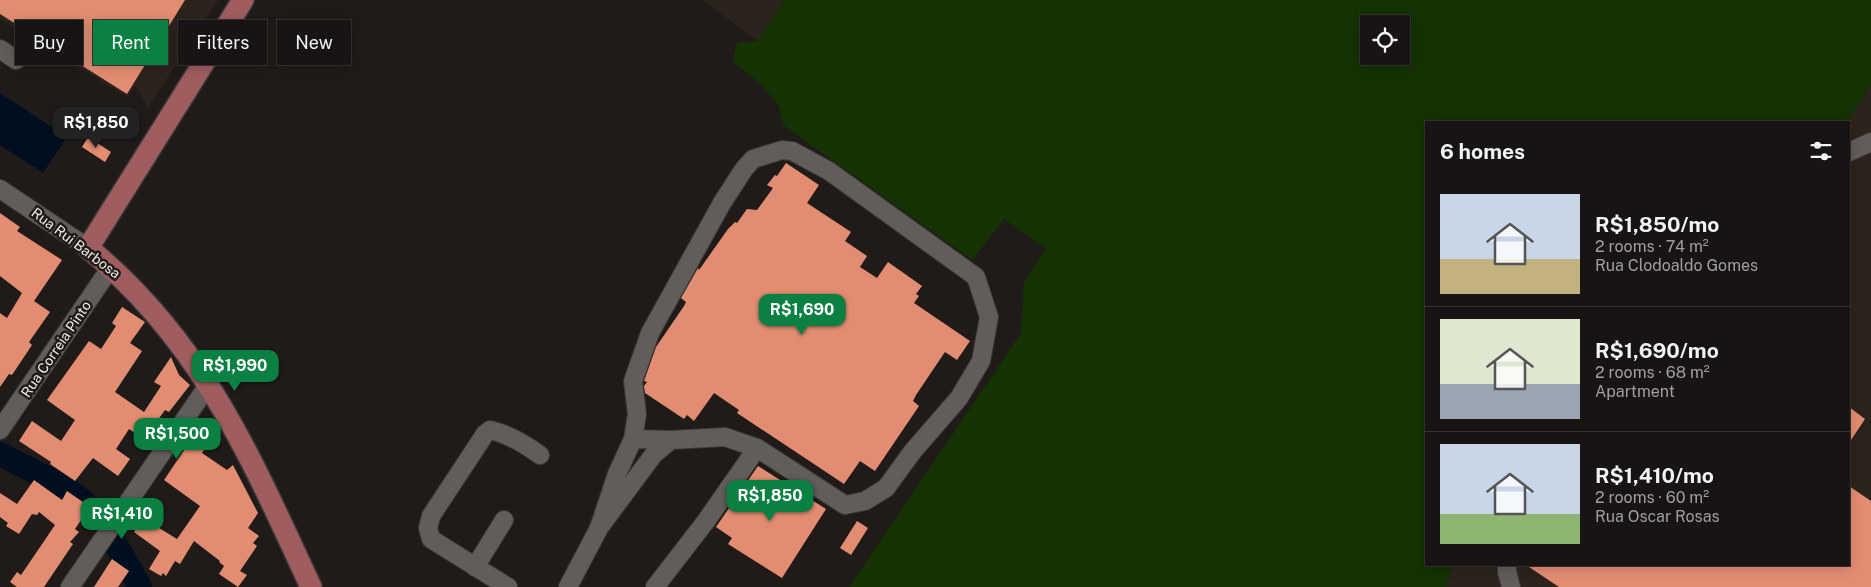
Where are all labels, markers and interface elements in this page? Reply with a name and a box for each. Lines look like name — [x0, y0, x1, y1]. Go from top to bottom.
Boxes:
map controls — [1360, 15, 1410, 65]
button: locate — [1360, 15, 1410, 65]
chip: Buy — [15, 20, 83, 65]
chip: Rent — [93, 20, 168, 65]
chip: Filters — [178, 20, 267, 65]
chip: New — [277, 20, 351, 65]
pin: R$1,850 — [50, 106, 142, 149]
text: R$1,850 — [63, 113, 129, 132]
icon: filters — [1807, 137, 1835, 165]
text: 6 homes — [1440, 139, 1525, 164]
street label: Rua Rui Barbosa — [29, 204, 123, 282]
text: R$1,850/mo — [1595, 212, 1719, 237]
icon: home — [1480, 214, 1540, 274]
text: 2 rooms · 74 m² — [1595, 237, 1709, 256]
text: Rua Clodoaldo Gomes — [1595, 256, 1758, 275]
pin: R$1,690 — [756, 294, 848, 336]
street label: Rua Correia Pinto — [18, 298, 94, 400]
text: R$1,690 — [770, 300, 834, 319]
text: R$1,690/mo — [1595, 338, 1719, 363]
icon: home — [1480, 339, 1540, 399]
pin: R$1,990 — [189, 350, 281, 392]
text: R$1,990 — [203, 356, 267, 375]
text: 2 rooms · 68 m² — [1595, 363, 1710, 382]
text: Apartment — [1595, 382, 1675, 401]
pin: R$1,500 — [131, 418, 223, 460]
text: R$1,500 — [145, 424, 209, 443]
text: R$1,410/mo — [1595, 463, 1714, 488]
icon: home — [1480, 464, 1540, 524]
pin: R$1,850 — [724, 480, 816, 522]
text: R$1,850 — [737, 486, 803, 505]
text: 2 rooms · 60 m² — [1595, 488, 1709, 507]
pin: R$1,410 — [76, 498, 168, 540]
text: R$1,410 — [92, 504, 152, 523]
text: Rua Oscar Rosas — [1595, 507, 1720, 526]

